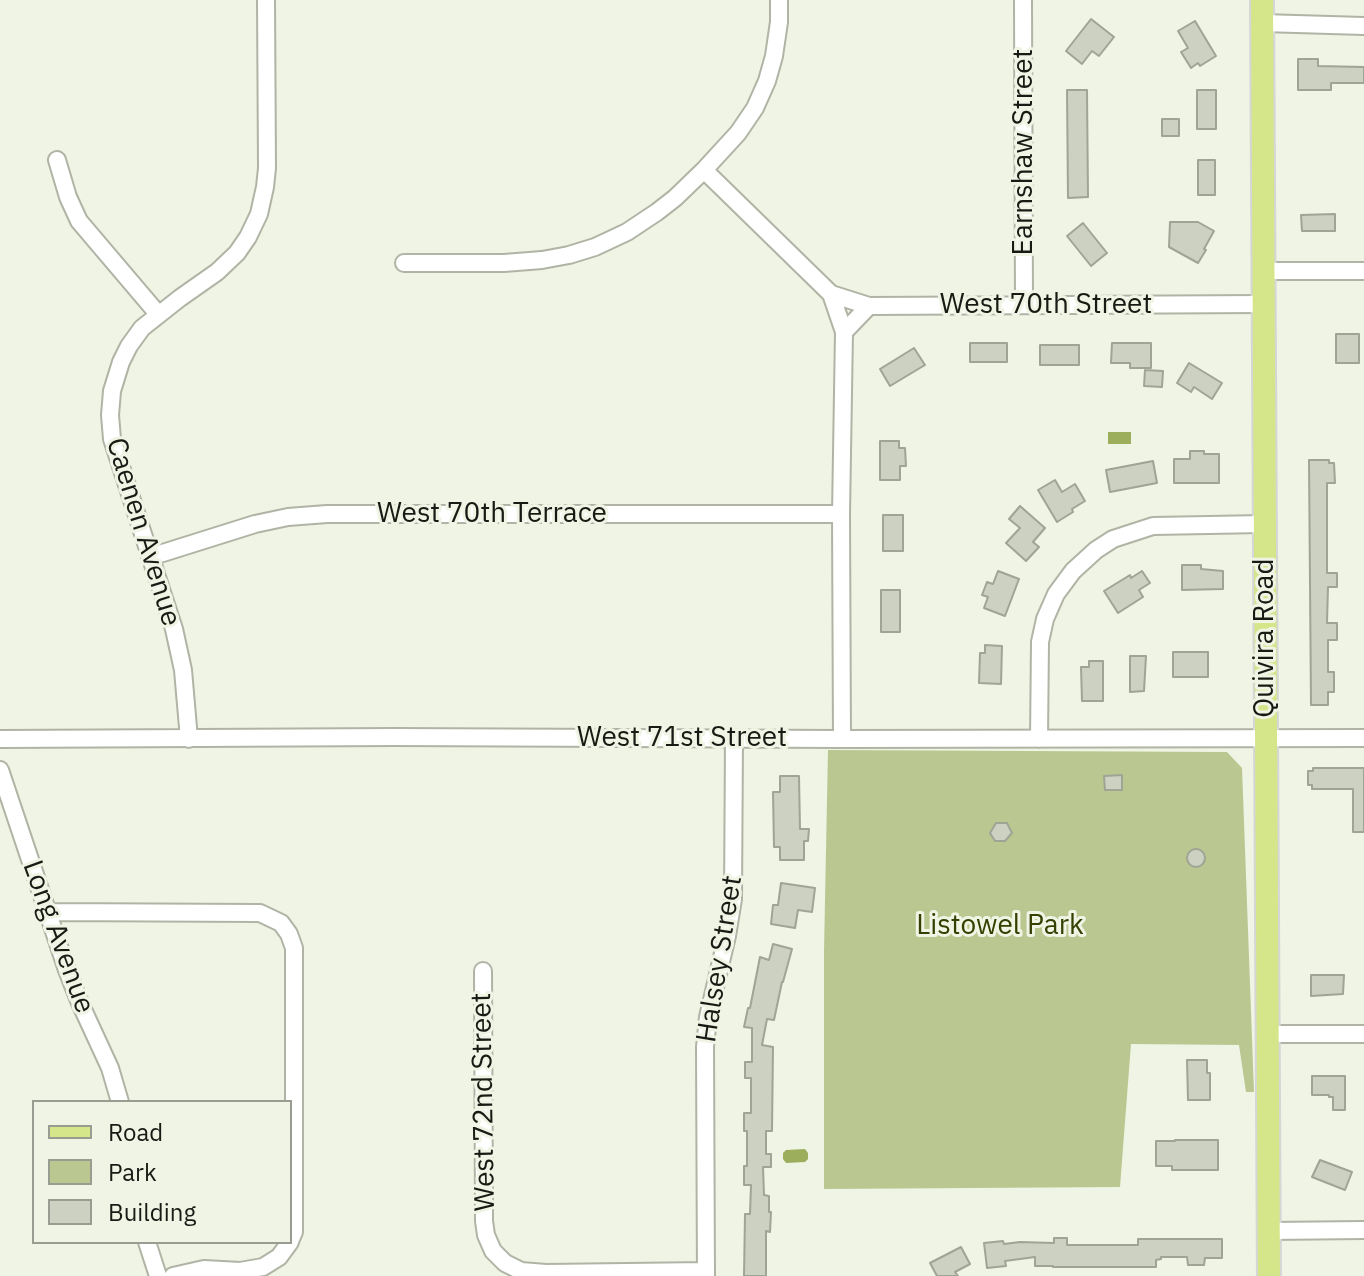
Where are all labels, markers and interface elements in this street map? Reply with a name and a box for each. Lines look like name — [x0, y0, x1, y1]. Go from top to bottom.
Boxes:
street label: Earnshaw Street — [1007, 49, 1041, 255]
street label: West 70th Street — [940, 288, 1152, 322]
street label: Caenen Avenue — [98, 434, 188, 630]
street label: West 70th Terrace — [377, 497, 607, 531]
street label: Quivira Road — [1248, 558, 1282, 718]
street label: West 71st Street — [577, 721, 787, 755]
street label: Long Avenue — [15, 856, 101, 1018]
street label: Halsey Street — [690, 873, 750, 1045]
park label: Listowel Park — [916, 909, 1084, 943]
street label: West 72nd Street — [465, 992, 503, 1212]
legend — [32, 1100, 292, 1244]
text: Road — [108, 1116, 163, 1148]
text: Park — [108, 1156, 157, 1188]
text: Building — [108, 1196, 196, 1228]

